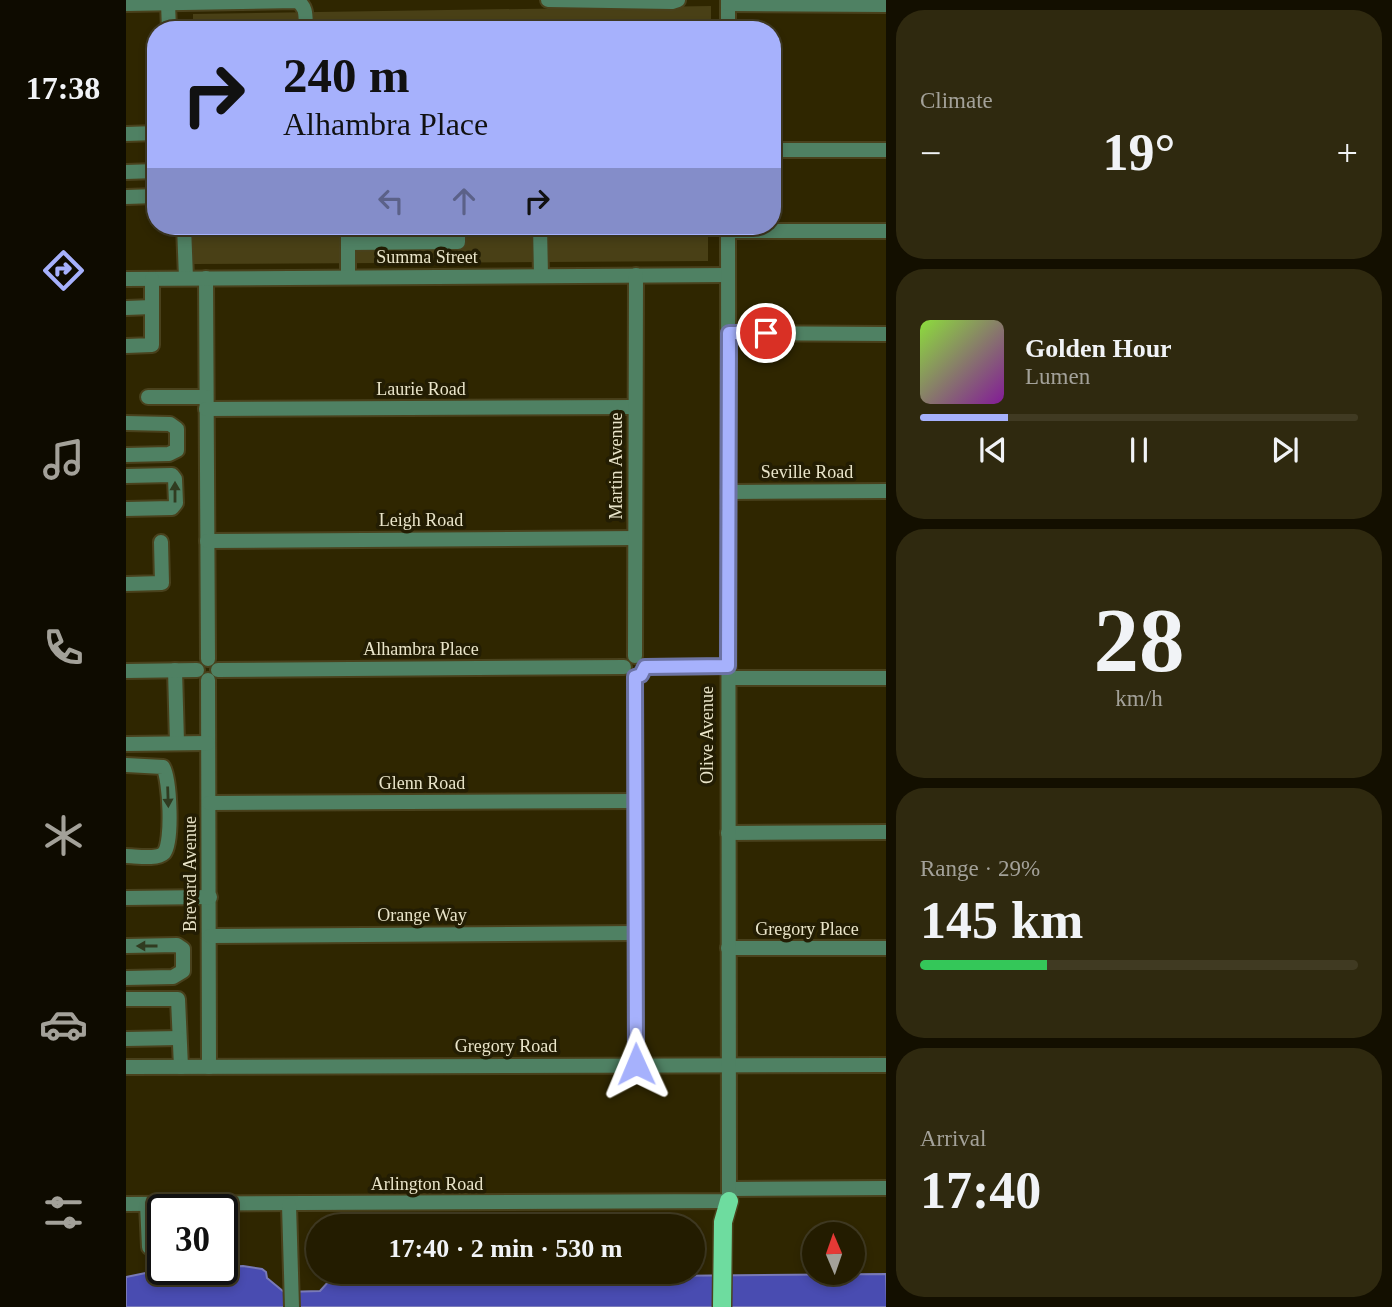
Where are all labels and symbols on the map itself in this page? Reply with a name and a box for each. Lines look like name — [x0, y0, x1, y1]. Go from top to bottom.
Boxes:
street label: Summa Street — [376, 247, 478, 267]
pin — [736, 303, 796, 363]
street label: Laurie Road — [376, 379, 466, 399]
street label: Martin Avenue — [606, 412, 626, 520]
street label: Seville Road — [761, 462, 853, 482]
one-way arrow — [169, 480, 181, 502]
street label: Leigh Road — [379, 510, 463, 530]
street label: Alhambra Place — [363, 639, 479, 659]
street label: Olive Avenue — [697, 686, 717, 784]
street label: Glenn Road — [379, 773, 465, 793]
one-way arrow — [163, 786, 174, 808]
street label: Brevard Avenue — [180, 816, 200, 932]
street label: Orange Way — [377, 905, 467, 925]
street label: Gregory Place — [755, 919, 859, 939]
one-way arrow — [135, 940, 157, 951]
position arrow — [599, 1027, 673, 1101]
street label: Gregory Road — [455, 1036, 557, 1056]
street label: Arlington Road — [371, 1174, 483, 1194]
speed limit sign: 30 — [147, 1194, 238, 1285]
north arrow — [802, 1222, 864, 1284]

